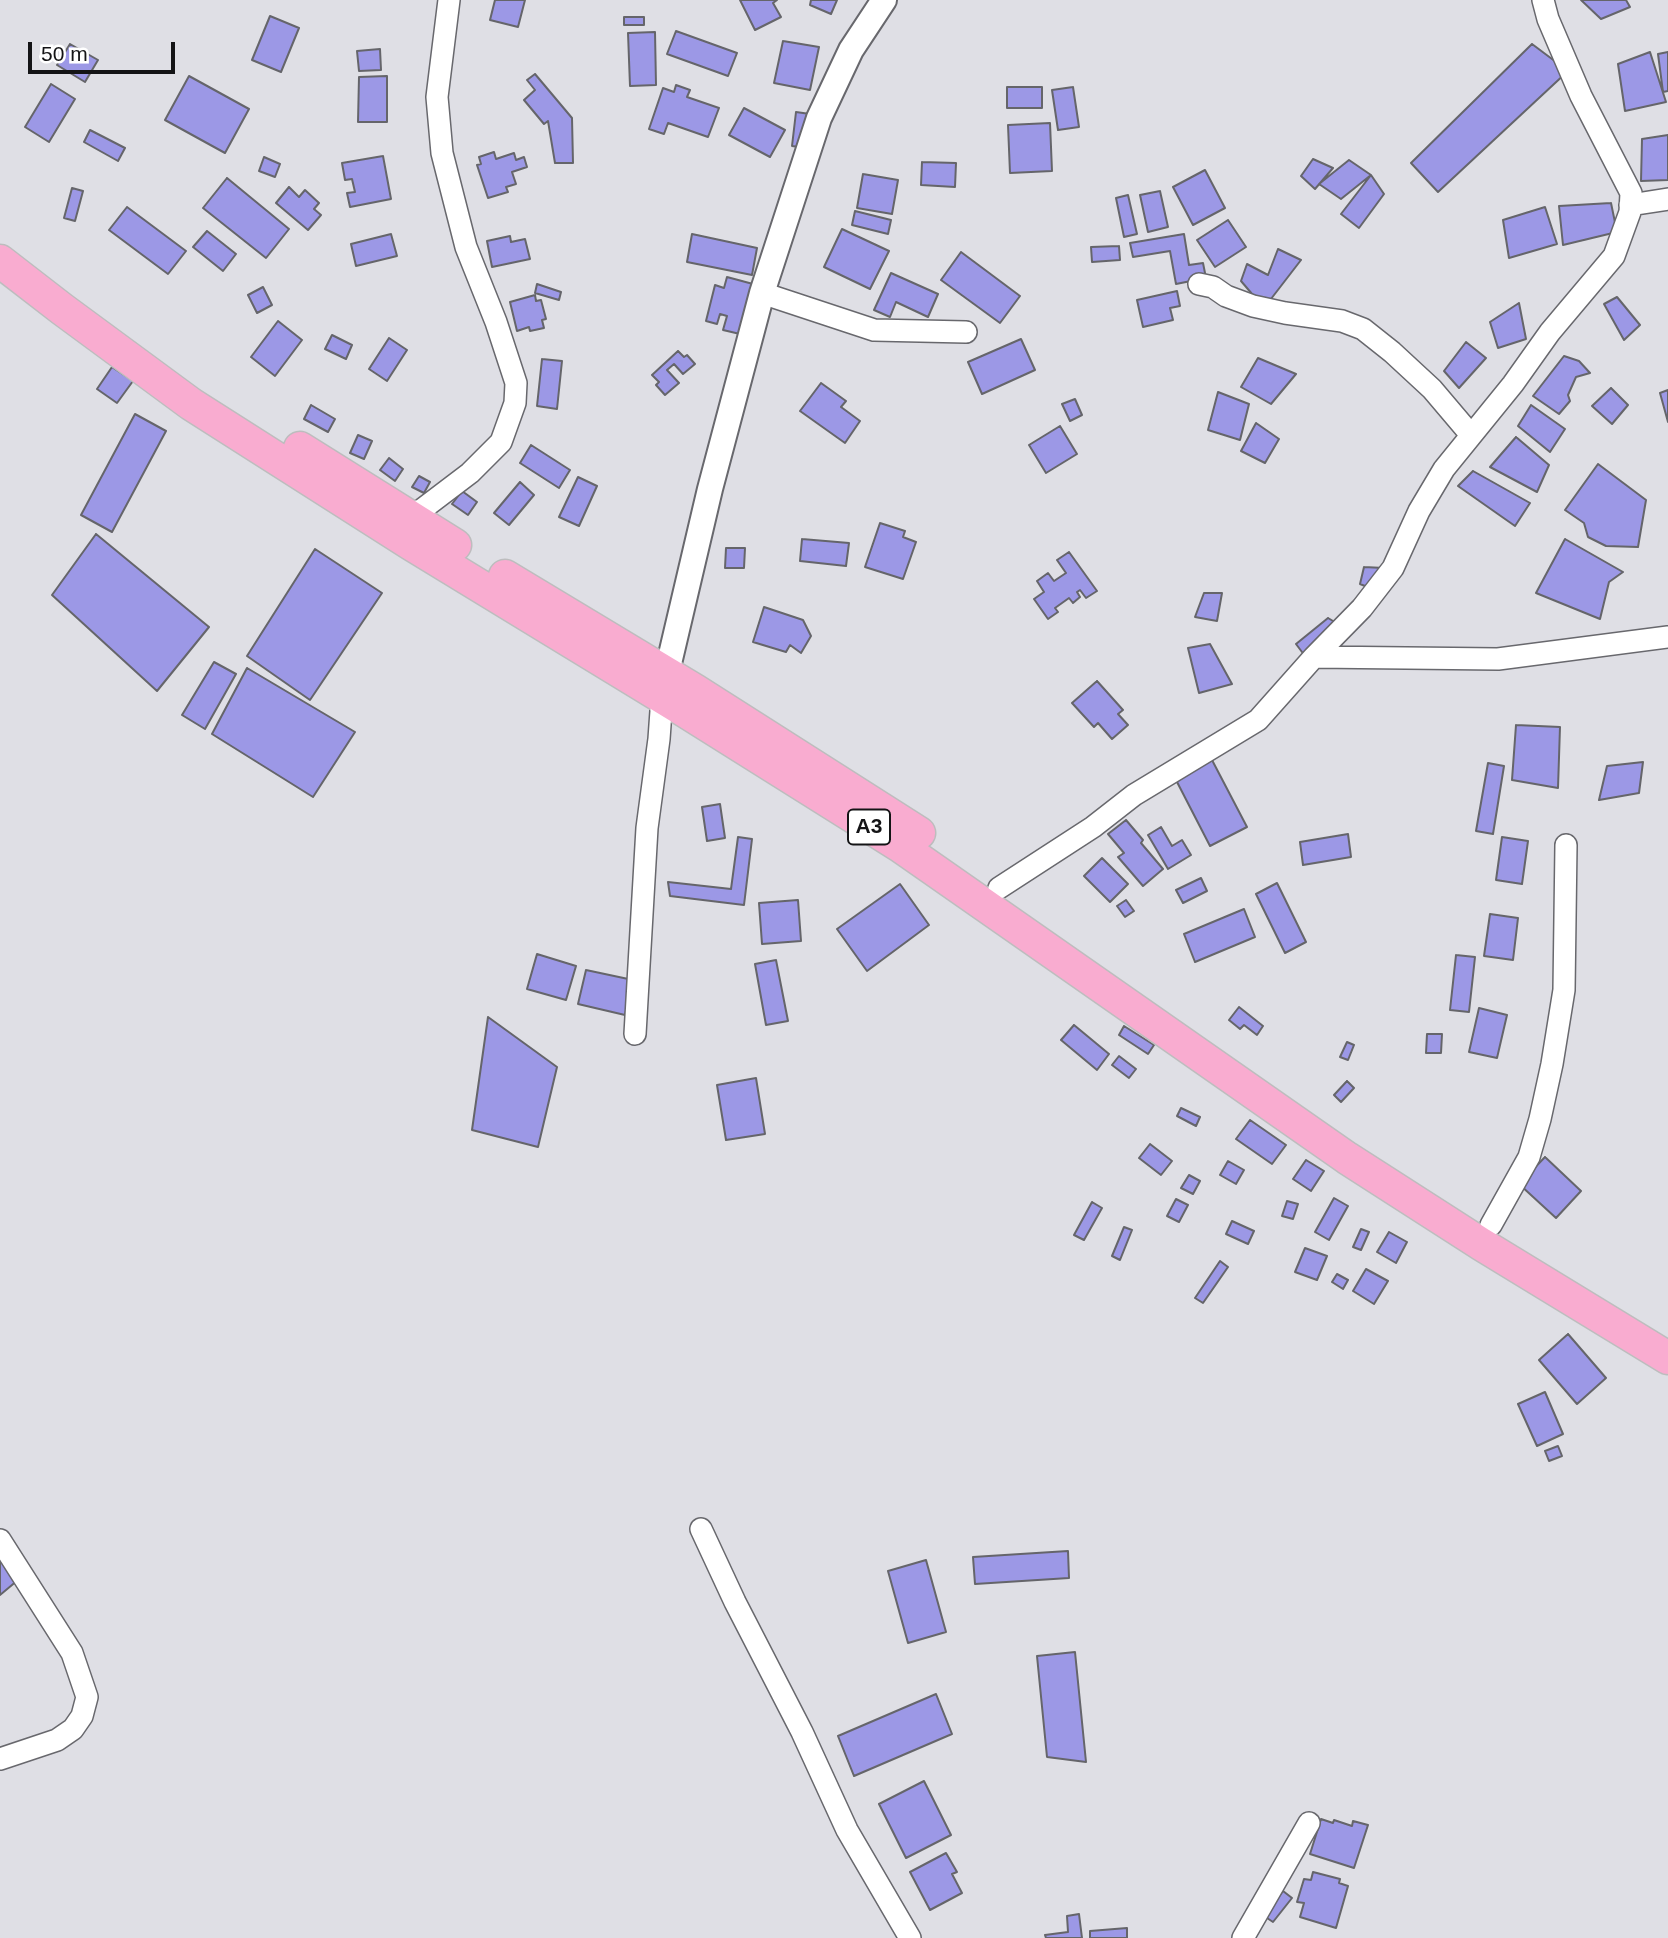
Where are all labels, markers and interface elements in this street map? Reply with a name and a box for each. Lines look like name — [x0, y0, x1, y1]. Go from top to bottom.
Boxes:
scale bar — [32, 28, 178, 72]
text: 50 m — [41, 42, 88, 65]
road number: A3 — [848, 810, 890, 844]

